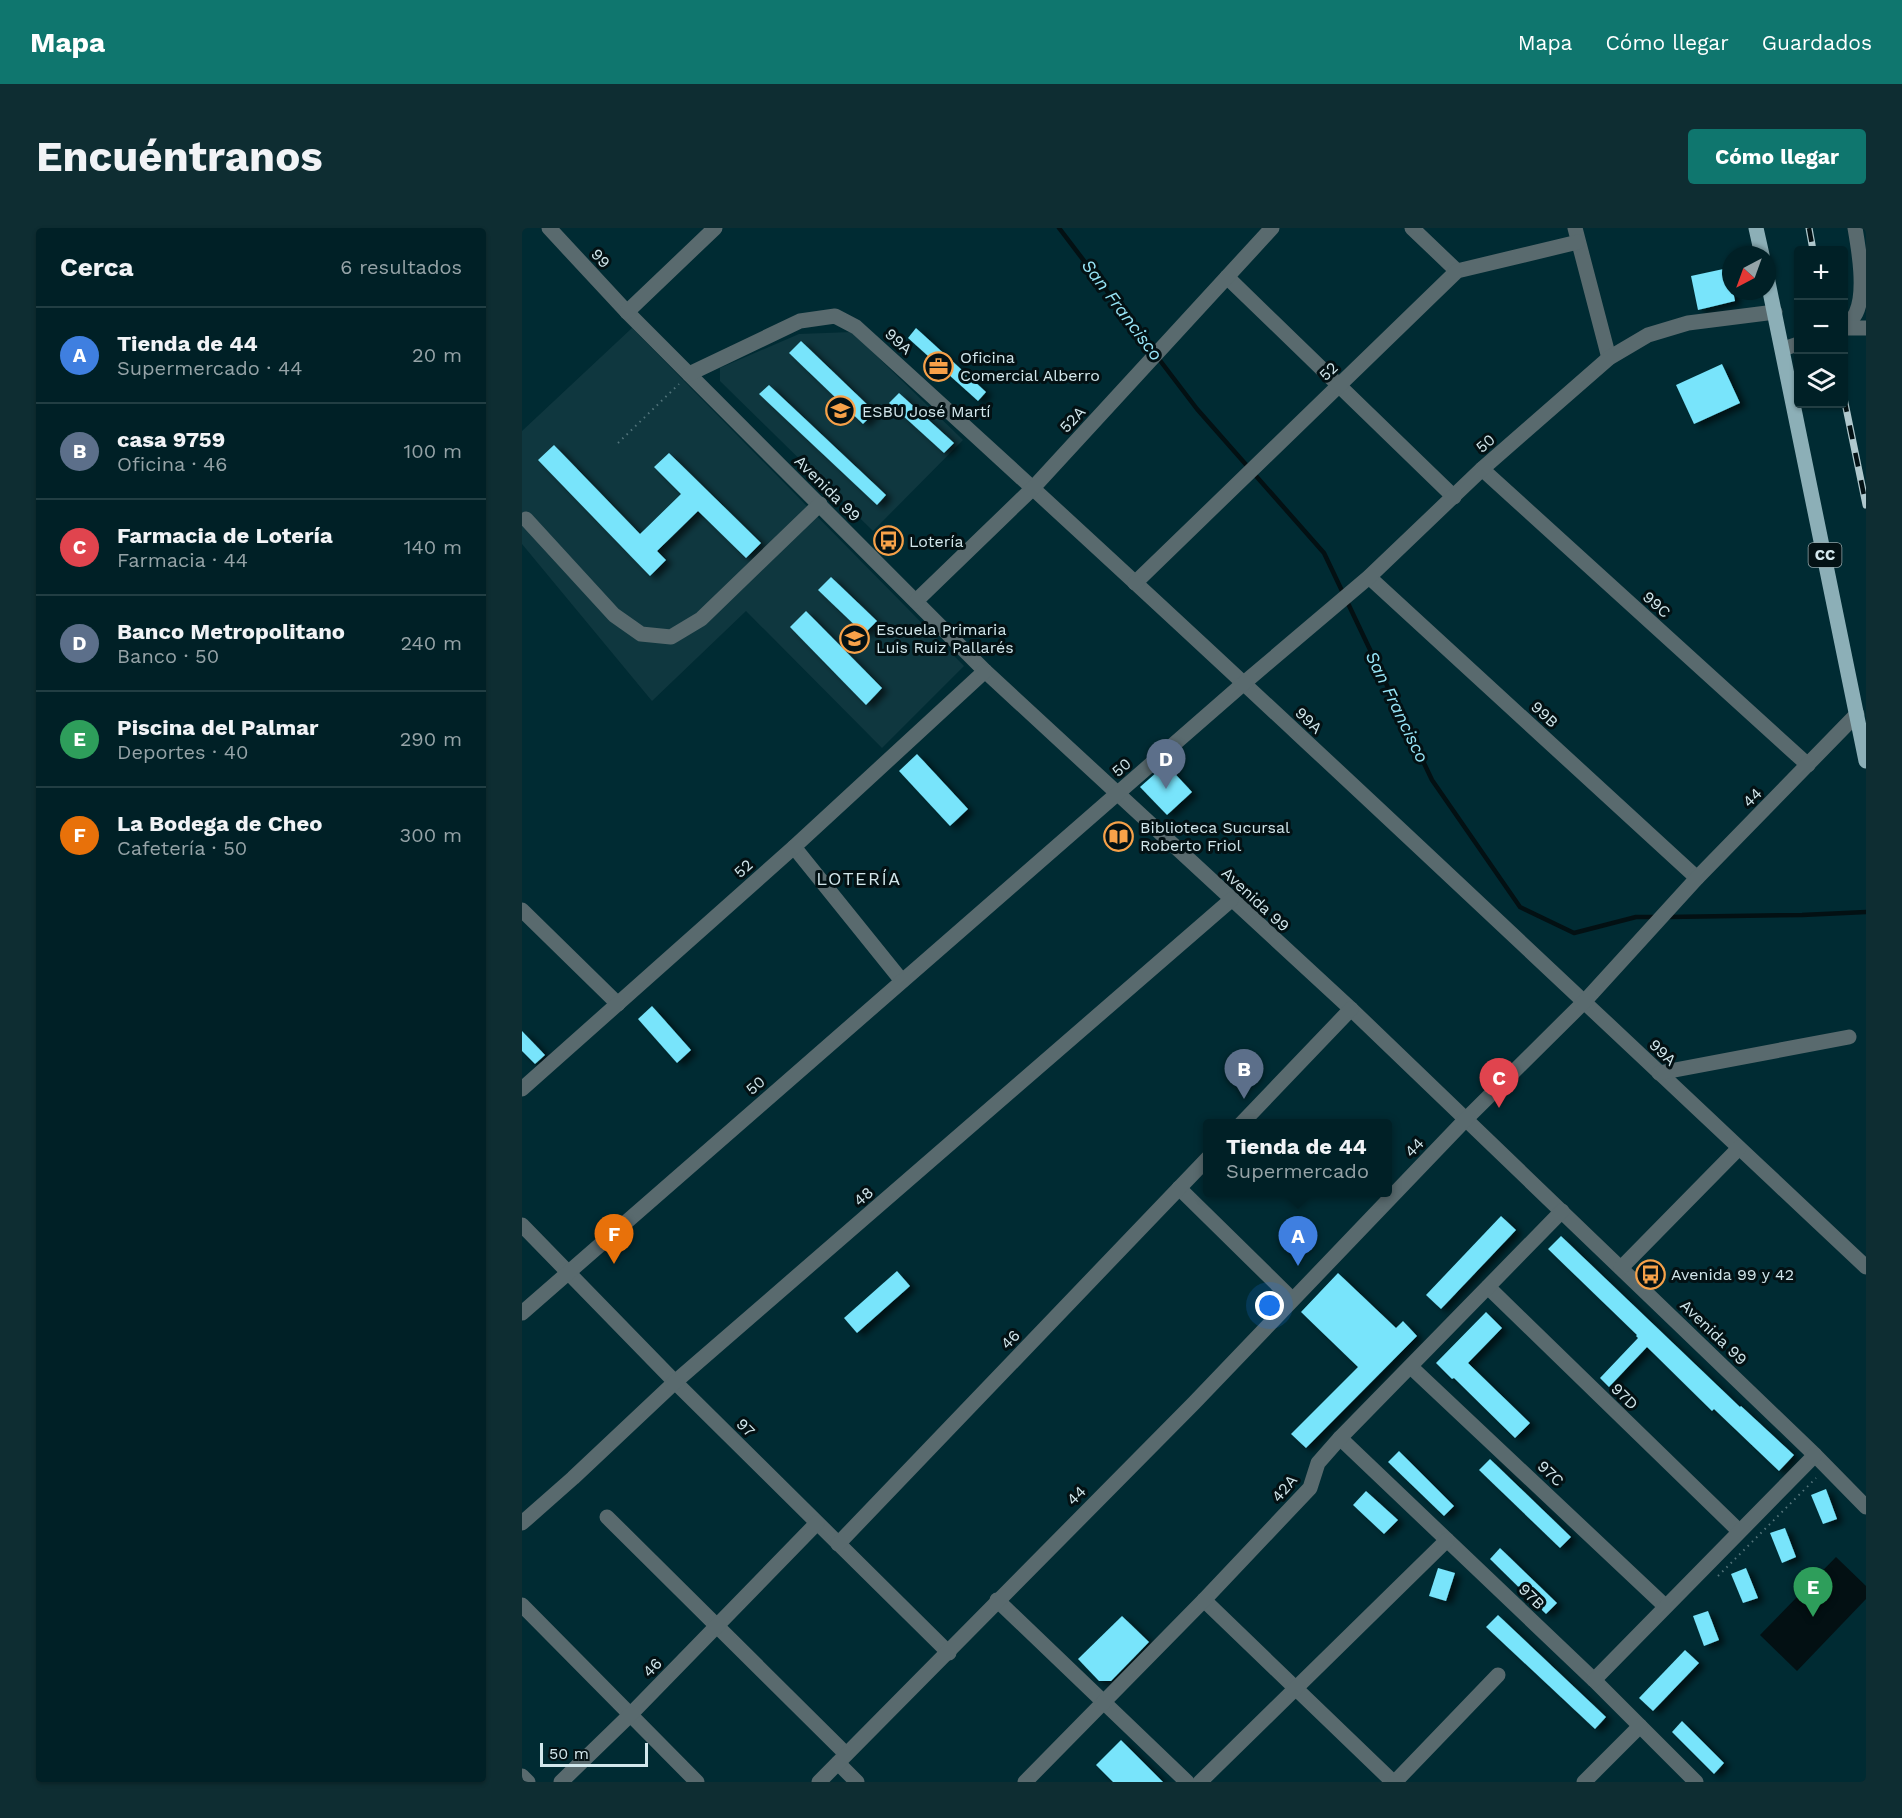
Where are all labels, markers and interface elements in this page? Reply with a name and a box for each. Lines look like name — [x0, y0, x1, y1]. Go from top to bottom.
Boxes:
text: Mapa — [30, 26, 105, 59]
text: Mapa — [1518, 30, 1572, 55]
text: Cómo llegar — [1605, 30, 1729, 55]
text: Guardados — [1762, 30, 1872, 55]
button: Cómo llegar — [1688, 129, 1866, 184]
text: Encuéntranos — [36, 132, 323, 181]
street label: 99 — [587, 245, 614, 272]
north arrow — [1722, 246, 1776, 300]
map controls — [1794, 246, 1848, 408]
button: + — [1794, 246, 1848, 300]
text: Cerca — [60, 252, 134, 282]
text: 6 resultados — [340, 255, 462, 279]
water label: San Francisco — [1077, 255, 1167, 364]
button: − — [1794, 300, 1848, 354]
street label: 99A — [881, 324, 917, 359]
text: Tienda de 44 — [117, 331, 258, 356]
text: A — [73, 343, 86, 367]
text: 20 m — [412, 343, 462, 367]
place label: Oficina Comercial Alberro — [960, 348, 1100, 385]
office icon: Oficina Comercial Alberro — [923, 350, 955, 382]
button: layers — [1794, 354, 1848, 408]
text: Supermercado · 44 — [117, 356, 302, 380]
street label: 52 — [1315, 358, 1342, 385]
school or university icon: ESBU José Martí — [825, 395, 857, 427]
place label: ESBU José Martí — [862, 402, 991, 421]
street label: 52A — [1055, 402, 1090, 436]
text: casa 9759 — [117, 427, 225, 452]
street label: 50 — [1472, 430, 1499, 457]
text: B — [73, 439, 86, 463]
text: 100 m — [403, 439, 462, 463]
street label: Avenida 99 — [791, 451, 865, 525]
text: Oficina · 46 — [117, 452, 227, 476]
text: Farmacia de Lotería — [117, 523, 333, 548]
bus stop icon: Lotería — [872, 525, 904, 557]
place label: Lotería — [909, 532, 964, 551]
text: C — [73, 535, 86, 559]
text: 140 m — [404, 535, 462, 559]
road number: CC — [1808, 543, 1842, 567]
text: Farmacia · 44 — [117, 548, 248, 572]
street label: 99C — [1639, 587, 1674, 622]
text: Banco Metropolitano — [117, 619, 345, 644]
place label: Escuela Primaria Luis Ruiz Pallarés — [876, 620, 1014, 657]
school or university icon: Escuela Primaria Luis Ruiz Pallarés — [839, 622, 871, 654]
text: D — [72, 631, 87, 655]
text: 240 m — [400, 631, 462, 655]
text: Banco · 50 — [117, 644, 219, 668]
water label: San Francisco — [1361, 648, 1433, 766]
street label: 99B — [1527, 697, 1562, 732]
street label: 99A — [1291, 703, 1326, 738]
text: Piscina del Palmar — [117, 715, 318, 740]
text: E — [73, 727, 86, 751]
text: 290 m — [400, 727, 462, 751]
text: Deportes · 40 — [117, 740, 248, 764]
pin: D — [1146, 740, 1186, 789]
street label: 50 — [1108, 754, 1135, 781]
street label: 44 — [1739, 784, 1766, 811]
text: La Bodega de Cheo — [117, 811, 322, 836]
place label: Biblioteca Sucursal Roberto Friol — [1140, 818, 1290, 855]
library icon: Biblioteca Sucursal Roberto Friol — [1103, 820, 1135, 852]
text: F — [73, 823, 86, 847]
text: 300 m — [400, 823, 462, 847]
text: Cafetería · 50 — [117, 836, 247, 860]
street label: 52 — [730, 855, 757, 882]
street label: Avenida 99 — [1218, 863, 1293, 936]
district label: LOTERÍA — [816, 868, 902, 889]
street label: 99A — [1645, 1035, 1680, 1070]
pin: B — [1224, 1050, 1264, 1099]
pin: C — [1480, 1058, 1518, 1108]
street label: 50 — [742, 1072, 769, 1099]
popup — [1203, 1119, 1392, 1197]
text: Tienda de 44 — [1226, 1134, 1367, 1159]
street label: 44 — [1401, 1134, 1428, 1161]
text: Supermercado — [1226, 1159, 1369, 1183]
street label: 48 — [850, 1183, 877, 1210]
pin: F — [594, 1214, 634, 1264]
pin: A — [1278, 1216, 1318, 1266]
bus stop icon: Avenida 99 y 42 — [1634, 1258, 1666, 1290]
place label: Avenida 99 y 42 — [1671, 1265, 1794, 1284]
your location — [1255, 1291, 1284, 1320]
street label: Avenida 99 — [1676, 1296, 1751, 1369]
street label: 46 — [997, 1326, 1024, 1353]
street label: 97D — [1607, 1379, 1642, 1414]
street label: 97 — [732, 1414, 759, 1441]
street label: 97C — [1534, 1456, 1568, 1490]
street label: 42A — [1268, 1471, 1301, 1506]
street label: 44 — [1063, 1482, 1090, 1509]
pin: E — [1794, 1568, 1832, 1617]
street label: 97B — [1515, 1579, 1549, 1613]
street label: 46 — [639, 1654, 666, 1681]
scale bar — [540, 1740, 648, 1768]
text: 50 m — [549, 1744, 589, 1763]

